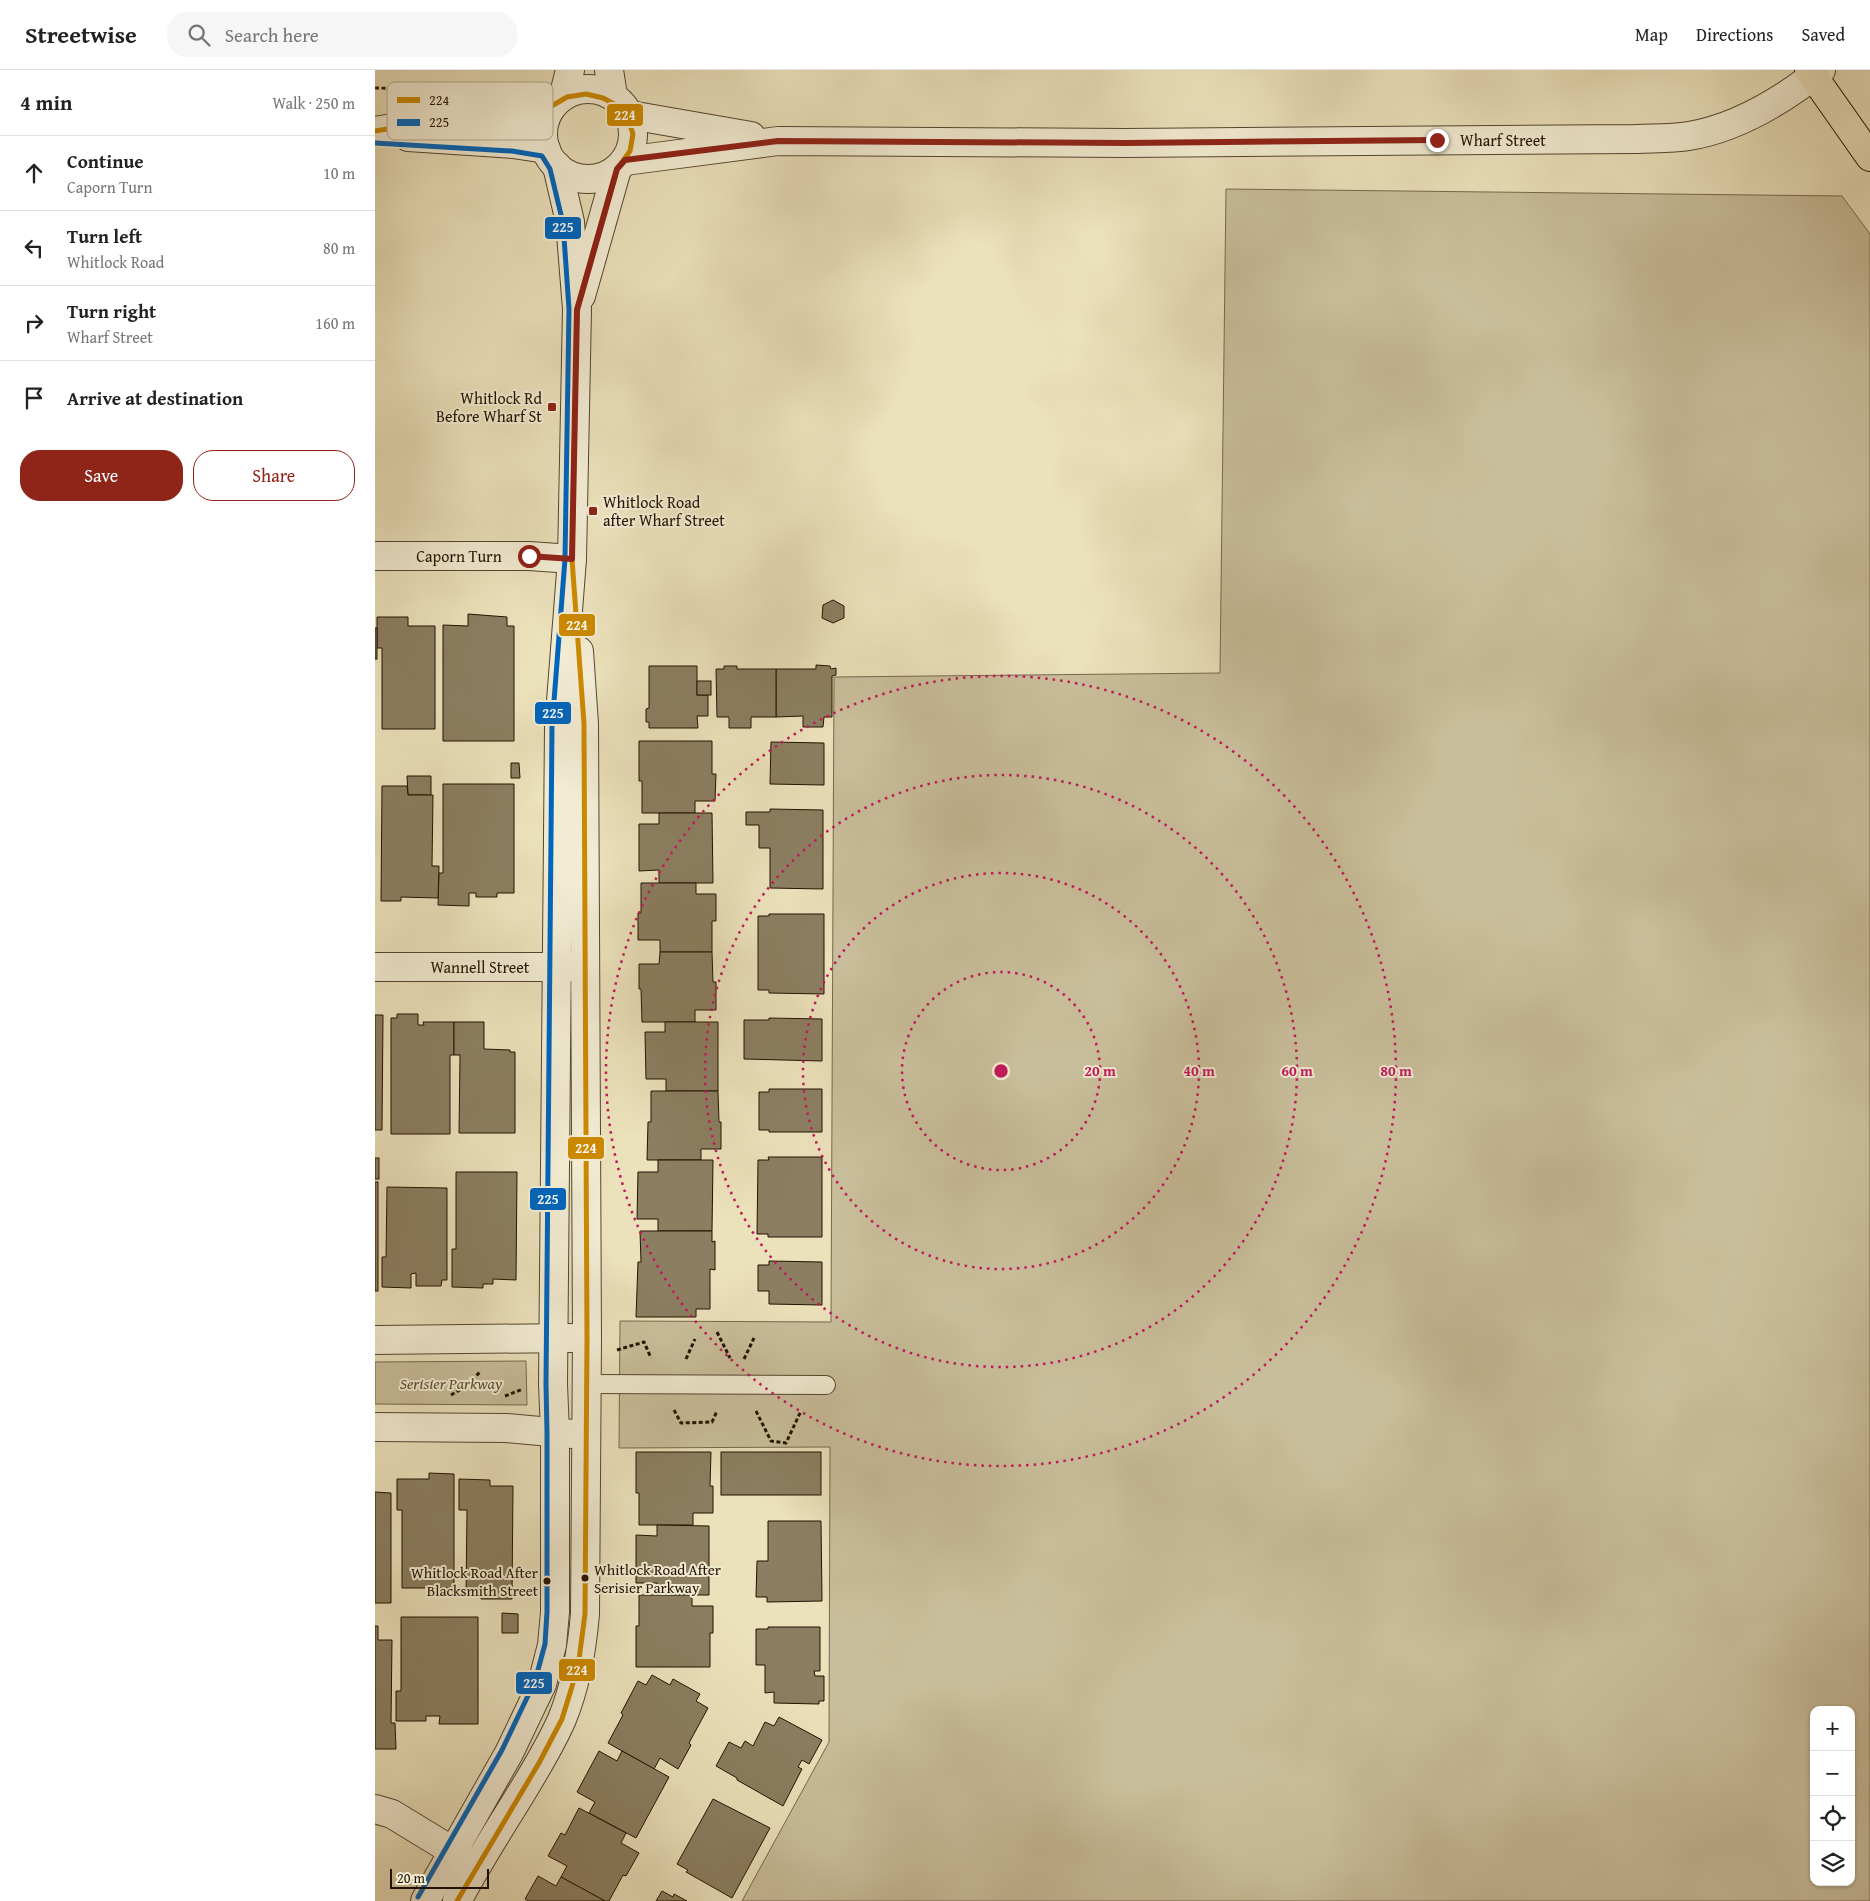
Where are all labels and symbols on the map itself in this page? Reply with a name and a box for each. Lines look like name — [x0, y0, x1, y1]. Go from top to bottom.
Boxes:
legend — [387, 82, 553, 140]
text: 224 — [429, 90, 449, 110]
line badge: 224 — [606, 103, 644, 127]
text: 224 — [614, 105, 636, 125]
text: 225 — [429, 112, 449, 132]
street label: Wharf Street — [1460, 128, 1546, 152]
route end — [1426, 129, 1449, 152]
line badge: 225 — [544, 216, 582, 240]
text: 225 — [552, 217, 574, 237]
place label: Whitlock Rd Before Wharf St — [436, 386, 542, 428]
marker: Whitlock Rd Before Wharf St — [546, 401, 558, 413]
place label: Whitlock Road after Wharf Street — [603, 490, 725, 532]
marker: Whitlock Road after Wharf Street — [587, 505, 599, 517]
street label: Caporn Turn — [416, 544, 502, 568]
route start — [518, 545, 541, 568]
line badge: 224 — [558, 613, 596, 637]
text: 224 — [566, 615, 588, 635]
line badge: 225 — [534, 701, 572, 725]
text: 225 — [542, 703, 564, 723]
street label: Wannell Street — [431, 955, 530, 979]
text: 20 m — [1084, 1060, 1116, 1081]
text: 40 m — [1183, 1060, 1215, 1081]
text: 60 m — [1281, 1060, 1313, 1081]
text: 80 m — [1380, 1060, 1412, 1081]
centre of rings — [992, 1062, 1010, 1080]
line badge: 224 — [567, 1136, 605, 1160]
text: 224 — [575, 1138, 597, 1158]
line badge: 225 — [529, 1187, 567, 1211]
text: 225 — [537, 1189, 559, 1209]
park label: Serisier Parkway — [400, 1371, 503, 1395]
place label: Whitlock Road After Serisier Parkway — [594, 1559, 721, 1598]
place label: Whitlock Road After Blacksmith Street — [411, 1562, 539, 1601]
marker: Whitlock Road After Serisier Parkway — [580, 1573, 590, 1583]
marker: Whitlock Road After Blacksmith Street — [542, 1576, 552, 1586]
line badge: 224 — [558, 1658, 596, 1682]
text: 224 — [566, 1660, 588, 1680]
line badge: 225 — [515, 1671, 553, 1695]
text: 225 — [523, 1673, 545, 1693]
scale bar — [390, 1866, 489, 1889]

